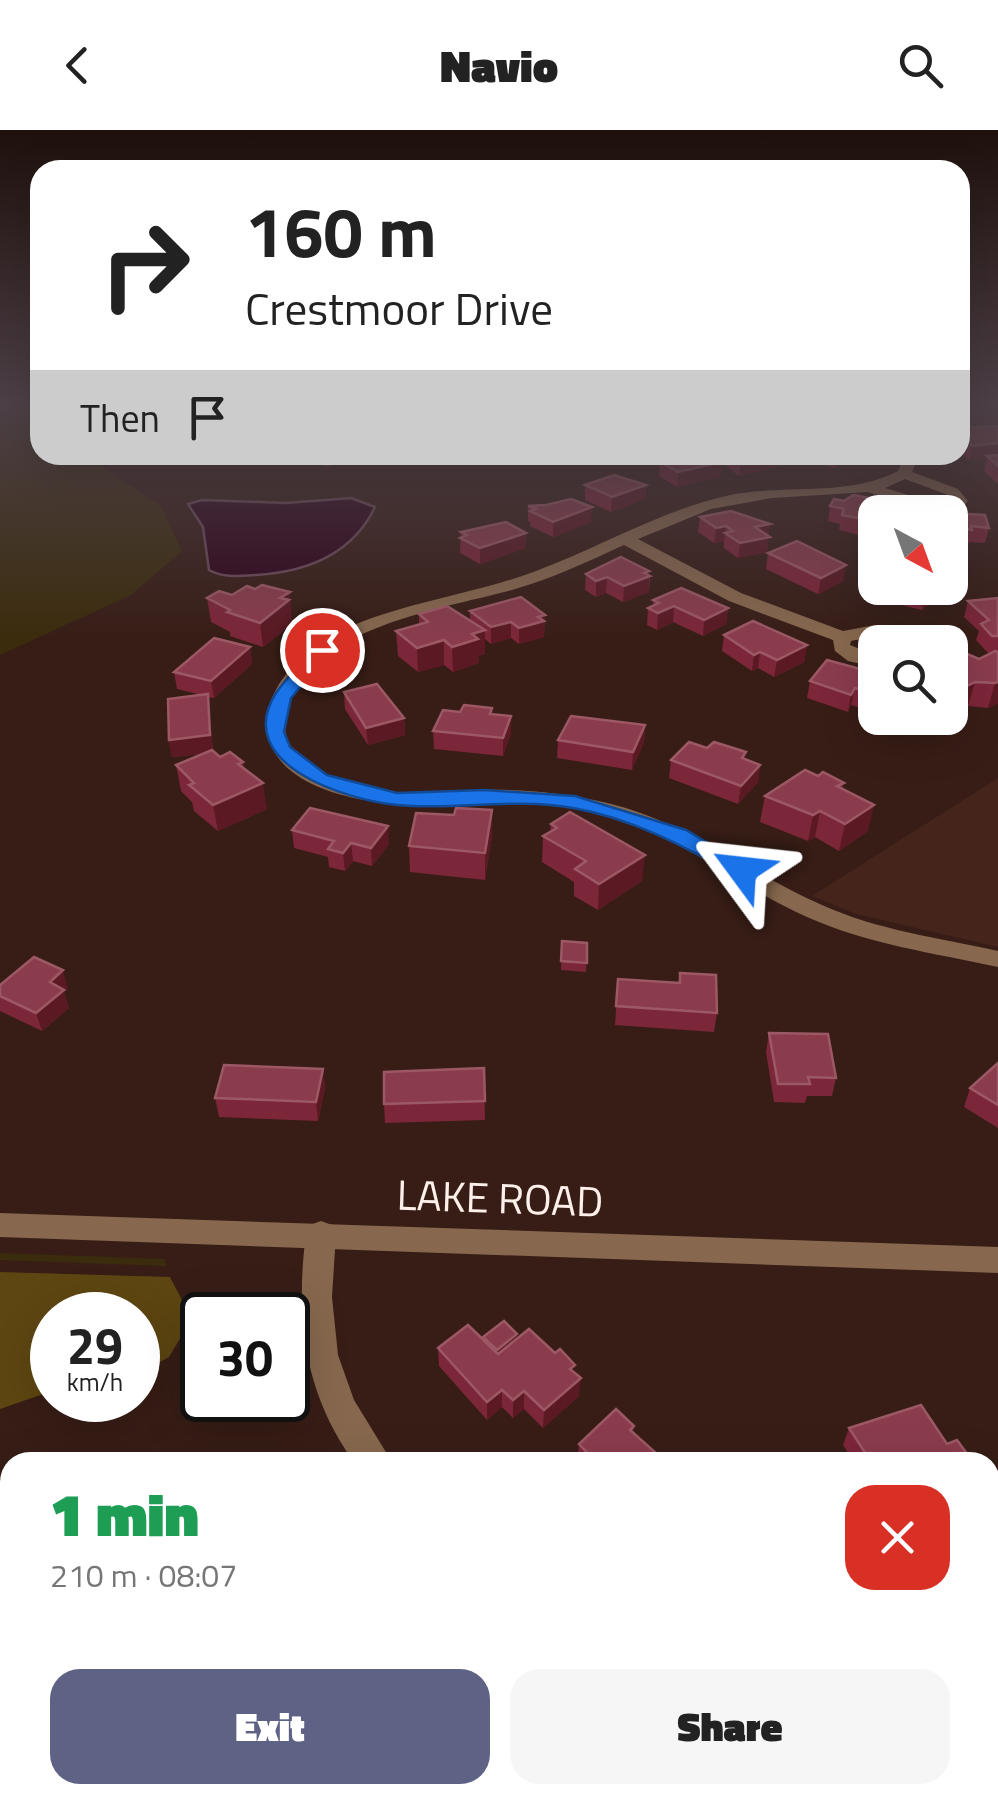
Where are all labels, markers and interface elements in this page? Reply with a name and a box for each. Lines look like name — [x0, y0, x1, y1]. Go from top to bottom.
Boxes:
text: Navio — [440, 31, 558, 99]
icon: back — [50, 38, 105, 93]
icon: search — [893, 38, 948, 93]
text: 160 m — [245, 178, 437, 284]
icon: right — [80, 200, 210, 330]
text: Crestmoor Drive — [245, 274, 553, 342]
text: Then — [80, 389, 160, 447]
icon: arrive — [180, 390, 235, 445]
north arrow — [858, 495, 968, 605]
map controls — [858, 495, 968, 735]
pin — [280, 608, 365, 693]
icon: arrive — [295, 623, 350, 678]
button: search — [858, 625, 968, 735]
position arrow — [690, 818, 794, 922]
street label: LAKE ROAD — [396, 1161, 604, 1233]
speed limit sign: 30 — [180, 1292, 310, 1422]
text: 29 — [67, 1307, 123, 1383]
text: km/h — [67, 1363, 123, 1401]
text: 1 min — [50, 1468, 199, 1559]
button: close — [845, 1485, 950, 1590]
text: 210 m · 08:07 — [50, 1551, 237, 1599]
button: Exit — [50, 1669, 490, 1784]
button: Share — [510, 1669, 950, 1784]

